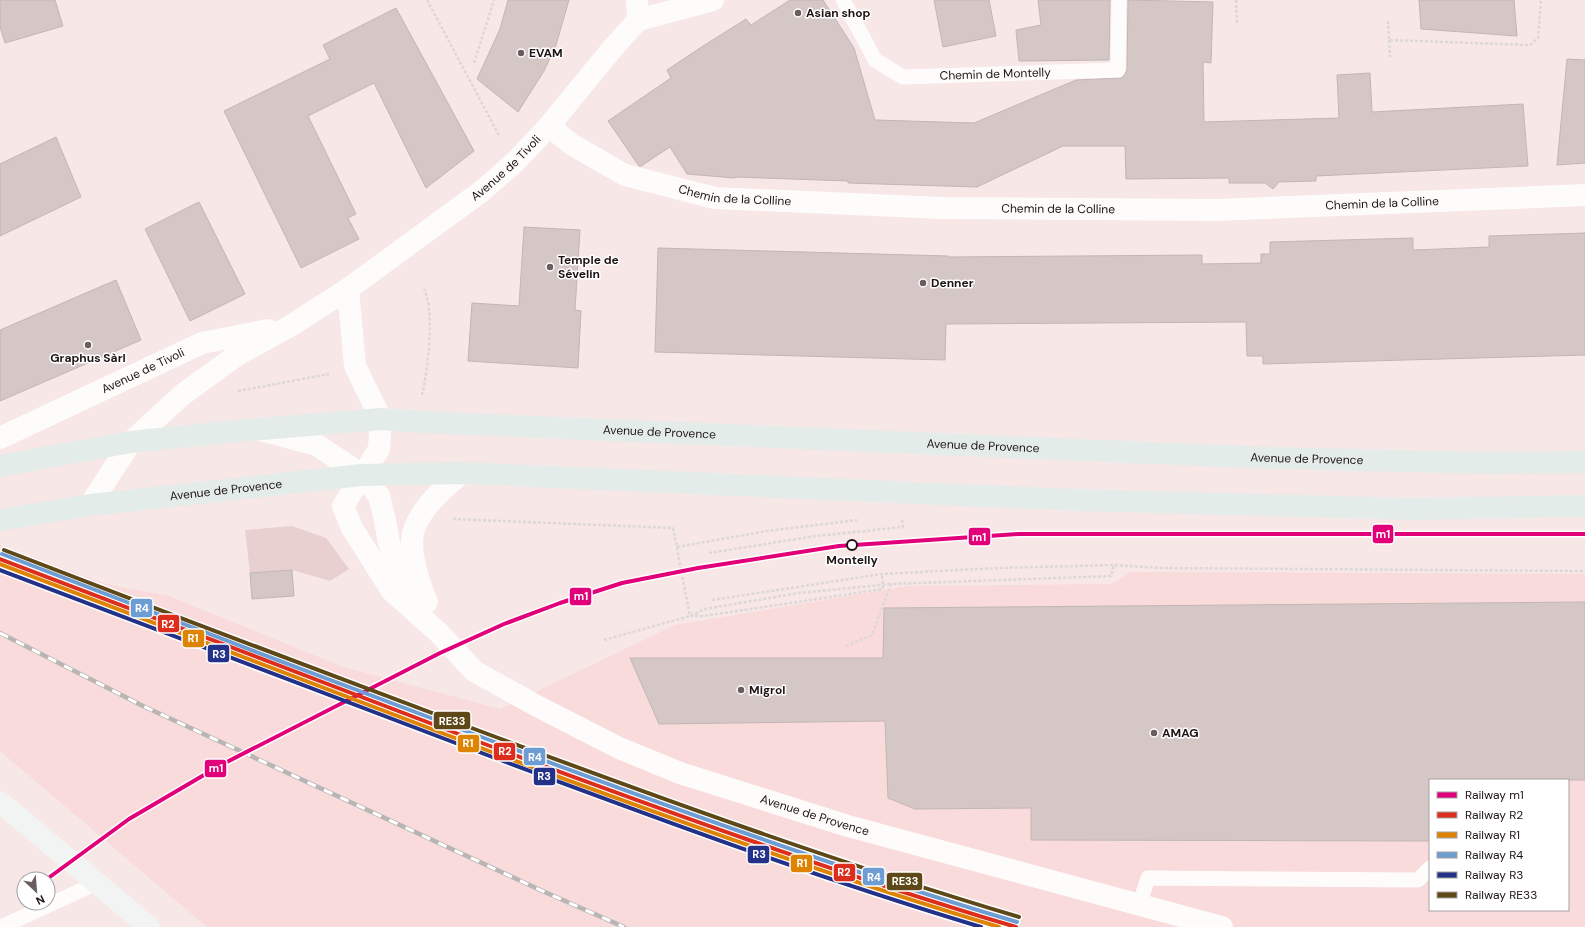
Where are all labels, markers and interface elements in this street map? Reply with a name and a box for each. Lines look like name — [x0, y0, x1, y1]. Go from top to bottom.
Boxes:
place label: Asian shop — [806, 5, 871, 21]
marker: Asian shop — [793, 8, 803, 18]
place label: EVAM — [529, 45, 563, 61]
marker: EVAM — [516, 48, 526, 58]
street label: Chemin de Montelly — [939, 64, 1051, 84]
street label: Avenue de Tivoli — [468, 132, 544, 204]
street label: Chemin de la Colline — [677, 181, 792, 209]
street label: Chemin de la Colline — [1325, 193, 1439, 214]
street label: Chemin de la Colline — [1001, 200, 1115, 217]
place label: Temple de Sévelin — [558, 252, 619, 282]
marker: Temple de Sévelin — [545, 262, 555, 272]
place label: Denner — [931, 275, 974, 291]
marker: Denner — [918, 278, 928, 288]
marker: Graphus Sàrl — [83, 340, 93, 350]
street label: Avenue de Tivoli — [99, 344, 187, 397]
place label: Graphus Sàrl — [50, 350, 126, 366]
street label: Avenue de Provence — [603, 422, 716, 443]
street label: Avenue de Provence — [926, 435, 1040, 456]
street label: Avenue de Provence — [1250, 449, 1364, 468]
street label: Avenue de Provence — [169, 476, 283, 504]
line badge: m1 — [1372, 524, 1394, 544]
line badge: m1 — [968, 527, 991, 546]
text: m1 — [1376, 527, 1390, 541]
text: m1 — [972, 530, 986, 544]
marker: Montelly — [846, 539, 858, 551]
place label: Montelly — [826, 552, 878, 568]
line badge: m1 — [569, 587, 592, 606]
text: m1 — [574, 589, 588, 603]
line badge: R4 — [130, 598, 153, 618]
text: R4 — [135, 601, 149, 615]
line badge: R2 — [157, 614, 180, 633]
text: R2 — [161, 617, 175, 631]
line badge: R1 — [182, 629, 205, 648]
text: R1 — [188, 631, 198, 645]
line badge: R3 — [207, 644, 230, 663]
text: R3 — [212, 647, 226, 661]
place label: Migrol — [749, 682, 785, 698]
marker: Migrol — [736, 685, 746, 695]
line badge: RE33 — [433, 711, 471, 730]
text: RE33 — [439, 714, 465, 728]
place label: AMAG — [1162, 725, 1199, 741]
marker: AMAG — [1149, 728, 1159, 738]
line badge: R1 — [457, 734, 480, 753]
text: R1 — [463, 736, 473, 750]
line badge: R2 — [493, 742, 516, 761]
text: R2 — [498, 744, 512, 758]
line badge: R4 — [523, 747, 546, 766]
text: R4 — [528, 750, 542, 764]
line badge: m1 — [204, 759, 227, 778]
text: m1 — [209, 761, 223, 775]
line badge: R3 — [533, 767, 556, 786]
text: R3 — [537, 769, 551, 783]
legend — [1429, 779, 1569, 911]
text: Railway m1 — [1465, 787, 1524, 803]
street label: Avenue de Provence — [758, 791, 871, 839]
text: Railway R2 — [1465, 807, 1523, 823]
text: Railway R1 — [1465, 827, 1520, 843]
line badge: R3 — [747, 845, 770, 864]
text: R3 — [752, 847, 766, 861]
text: Railway R4 — [1465, 847, 1523, 863]
line badge: R1 — [790, 854, 813, 873]
text: R1 — [797, 856, 807, 870]
line badge: R2 — [833, 863, 856, 882]
text: R2 — [837, 865, 851, 879]
line badge: R4 — [862, 867, 885, 886]
text: Railway R3 — [1465, 867, 1523, 883]
text: R4 — [867, 870, 881, 884]
north arrow — [16, 871, 56, 911]
line badge: RE33 — [886, 872, 923, 891]
text: RE33 — [892, 874, 918, 888]
text: Railway RE33 — [1465, 887, 1537, 903]
text: N — [34, 892, 47, 908]

